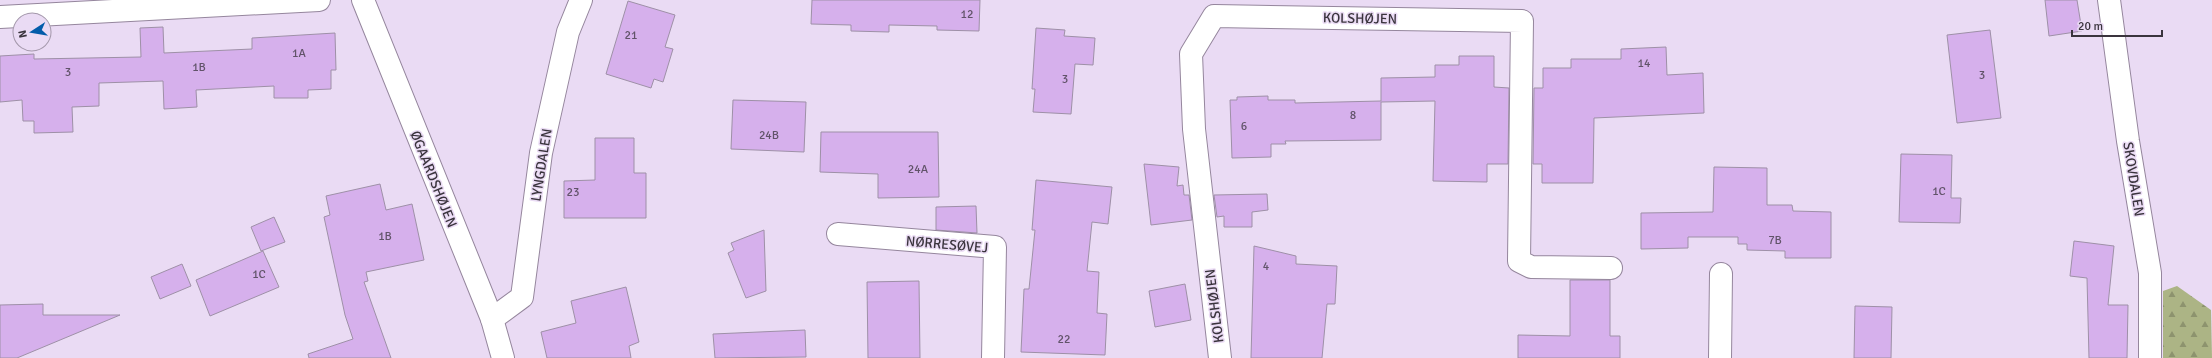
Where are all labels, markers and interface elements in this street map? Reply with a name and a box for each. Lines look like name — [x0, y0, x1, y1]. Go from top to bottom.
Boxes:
house number: 12 — [961, 7, 973, 22]
street label: KOLSHØJEN — [1323, 9, 1397, 28]
north arrow — [12, 12, 52, 52]
scale bar — [2072, 12, 2162, 38]
text: 20 m — [2078, 19, 2103, 34]
house number: 21 — [625, 28, 637, 43]
text: N — [16, 29, 30, 39]
house number: 1A — [292, 46, 307, 61]
house number: 14 — [1638, 56, 1651, 71]
house number: 1B — [192, 60, 206, 75]
house number: 3 — [65, 65, 71, 80]
house number: 3 — [1979, 68, 1985, 83]
house number: 3 — [1062, 72, 1068, 87]
house number: 8 — [1350, 108, 1356, 123]
house number: 6 — [1241, 119, 1247, 134]
street label: LYNGDALEN — [527, 127, 556, 203]
street label: ØGAARDSHØJEN — [406, 128, 461, 230]
house number: 24B — [759, 128, 779, 143]
street label: SKOVDALEN — [2119, 141, 2148, 218]
house number: 24A — [908, 162, 929, 177]
house number: 1C — [1932, 184, 1946, 199]
house number: 23 — [567, 185, 579, 200]
house number: 1B — [378, 229, 392, 244]
street label: NØRRESØVEJ — [905, 232, 989, 257]
house number: 7B — [1768, 233, 1782, 248]
house number: 4 — [1263, 259, 1270, 274]
house number: 1C — [252, 267, 266, 282]
street label: KOLSHØJEN — [1202, 268, 1227, 344]
house number: 22 — [1058, 332, 1070, 347]

